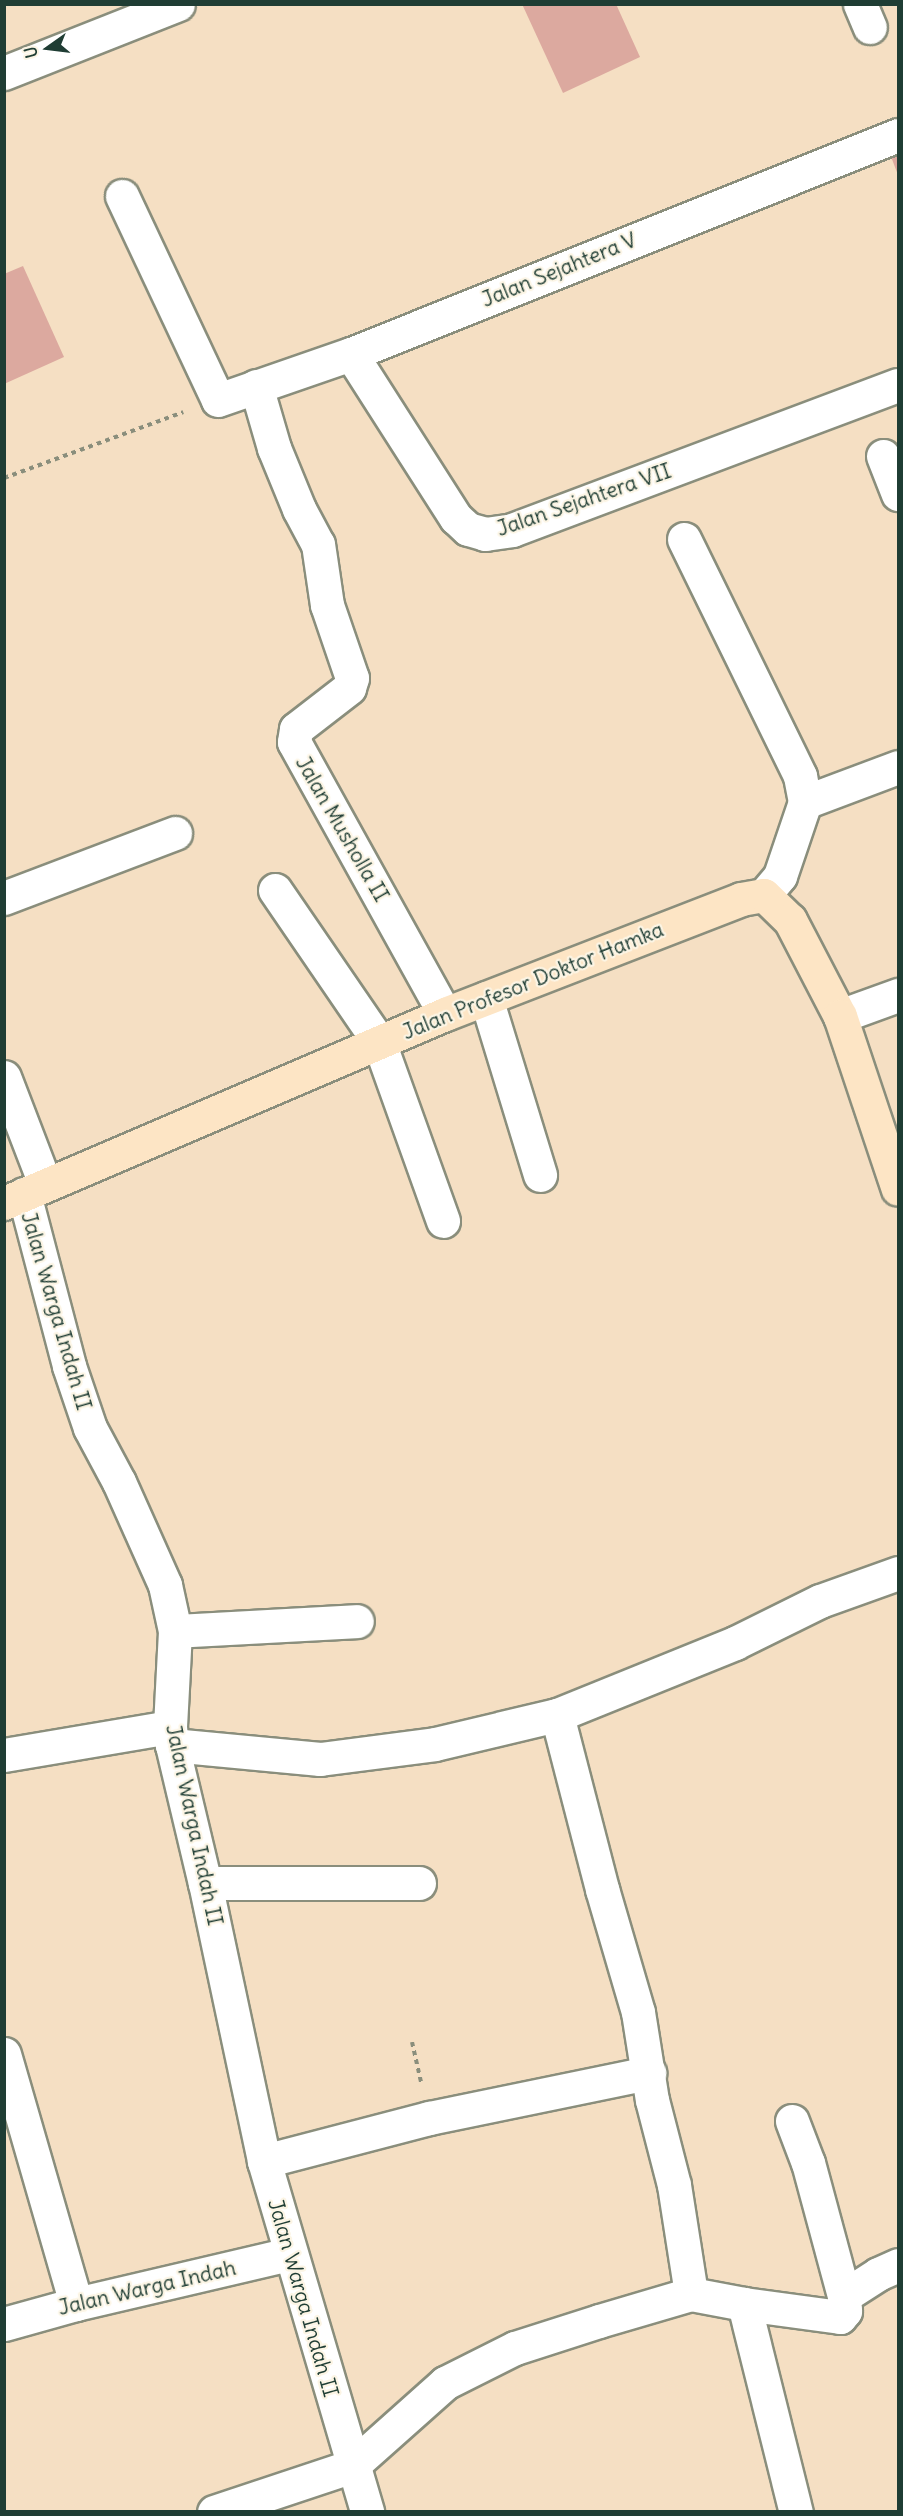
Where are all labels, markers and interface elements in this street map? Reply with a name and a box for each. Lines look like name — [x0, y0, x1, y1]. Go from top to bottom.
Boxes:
north arrow — [18, 18, 78, 78]
text: U — [20, 45, 42, 60]
street label: Jalan Sejahtera V — [478, 227, 640, 313]
street label: Jalan Sejahtera VII — [493, 458, 675, 542]
street label: Jalan Musholla II — [290, 752, 394, 906]
street label: Jalan Profesor Doktor Hamka — [399, 917, 667, 1045]
street label: Jalan Warga Indah II — [16, 1209, 96, 1413]
street label: Jalan Warga Indah II — [160, 1722, 228, 1928]
street label: Jalan Warga Indah II — [263, 2196, 343, 2400]
street label: Jalan Warga Indah — [56, 2255, 238, 2321]

